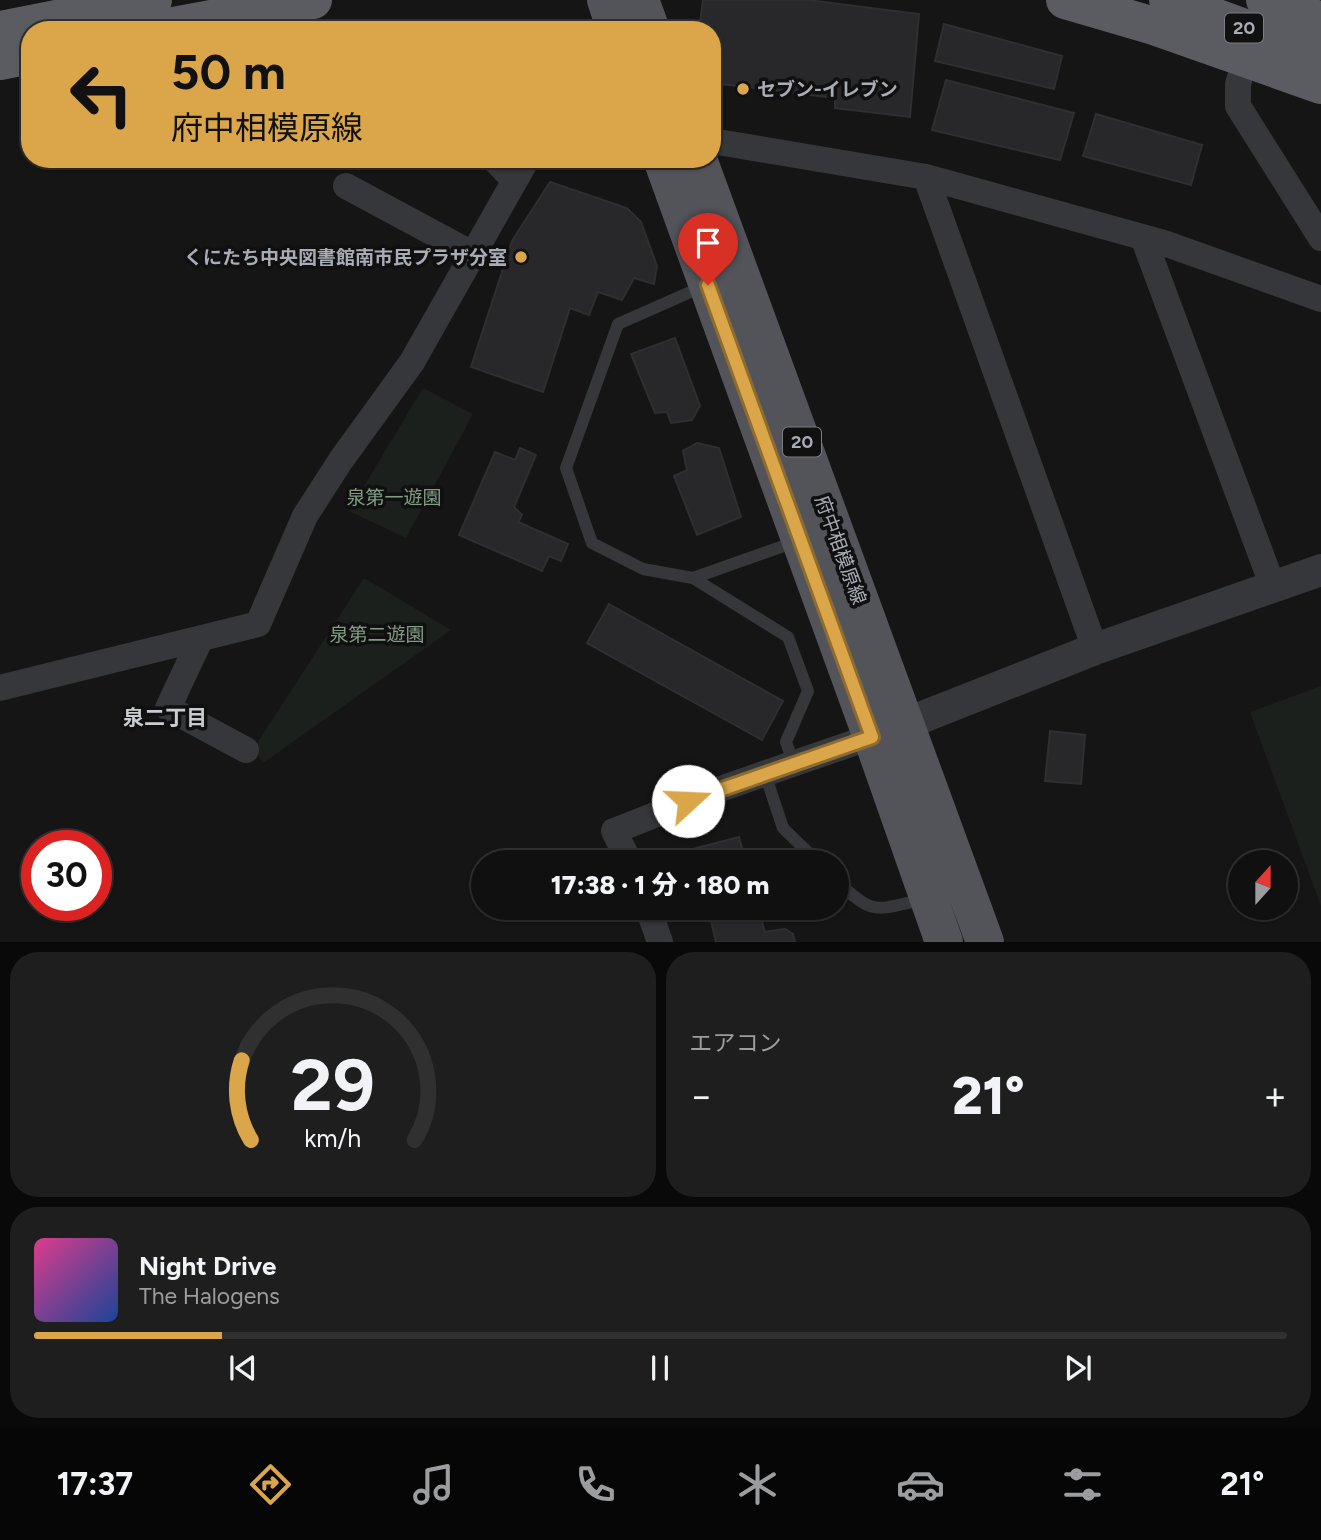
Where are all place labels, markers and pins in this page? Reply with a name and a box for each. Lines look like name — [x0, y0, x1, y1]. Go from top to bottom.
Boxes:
place label: セブン-イレブン — [757, 78, 898, 101]
marker: セブン-イレブン — [735, 81, 751, 97]
pin — [678, 213, 738, 285]
place label: くにたち中央図書館南市民プラザ分室 — [184, 246, 507, 269]
marker: くにたち中央図書館南市民プラザ分室 — [513, 249, 529, 265]

